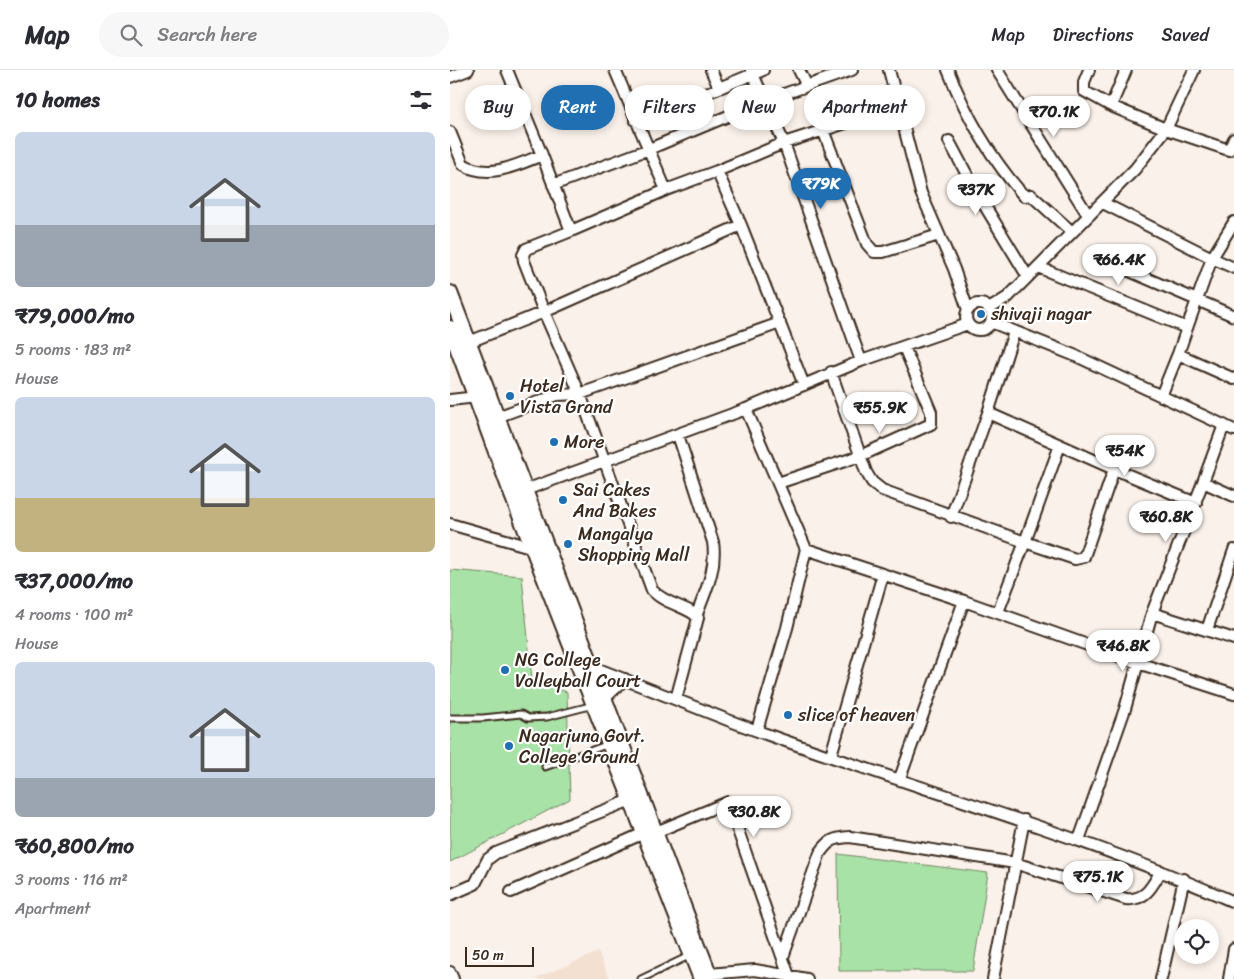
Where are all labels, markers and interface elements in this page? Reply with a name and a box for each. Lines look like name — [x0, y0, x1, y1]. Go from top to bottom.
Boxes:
search box — [99, 12, 449, 57]
text: Map — [25, 14, 69, 56]
text: Search here — [157, 18, 257, 51]
text: Map — [992, 19, 1025, 51]
text: Directions — [1053, 19, 1134, 51]
text: Saved — [1162, 19, 1209, 51]
icon: search — [117, 21, 145, 49]
text: 10 homes — [15, 81, 100, 119]
chip: Buy — [465, 85, 531, 130]
chip: Rent — [541, 85, 615, 130]
chip: Filters — [625, 85, 714, 130]
chip: New — [724, 85, 794, 130]
chip: Apartment — [804, 85, 925, 130]
icon: filters — [407, 86, 435, 114]
pin: ₹70.1K — [1013, 96, 1095, 138]
text: ₹70.1K — [1029, 97, 1079, 126]
icon: home — [180, 165, 270, 255]
pin: ₹79K — [791, 168, 851, 210]
text: ₹79K — [802, 169, 840, 198]
pin: ₹37K — [946, 174, 1006, 216]
text: ₹37K — [958, 175, 994, 204]
pin: ₹66.4K — [1078, 244, 1160, 286]
text: ₹66.4K — [1093, 245, 1145, 274]
text: ₹79,000/mo — [15, 297, 134, 335]
place label: shivaji nagar — [990, 298, 1092, 330]
marker: shivaji nagar — [975, 308, 987, 320]
text: 5 rooms · 183 m² — [15, 335, 131, 364]
text: House — [15, 364, 58, 393]
place label: Hotel Vista Grand — [520, 370, 614, 423]
marker: Hotel Vista Grand — [504, 390, 516, 402]
pin: ₹55.9K — [839, 392, 921, 434]
text: ₹55.9K — [854, 393, 906, 422]
place label: More — [564, 426, 604, 458]
icon: home — [180, 430, 270, 520]
pin: ₹54K — [1095, 434, 1155, 477]
marker: More — [548, 436, 560, 448]
text: ₹54K — [1106, 436, 1144, 465]
place label: Sai Cakes And Bakes — [572, 474, 657, 527]
marker: Sai Cakes And Bakes — [557, 494, 569, 506]
pin: ₹60.8K — [1125, 500, 1207, 543]
text: ₹60.8K — [1140, 502, 1192, 531]
place label: Mangalya Shopping Mall — [578, 518, 690, 571]
marker: Mangalya Shopping Mall — [562, 538, 574, 550]
text: ₹37,000/mo — [15, 562, 133, 600]
text: 4 rooms · 100 m² — [15, 600, 133, 629]
text: House — [15, 629, 58, 658]
pin: ₹46.8K — [1082, 630, 1164, 672]
text: ₹46.8K — [1097, 631, 1149, 660]
place label: NG College Volleyball Court — [515, 644, 641, 697]
marker: NG College Volleyball Court — [499, 664, 511, 676]
icon: home — [180, 695, 270, 785]
place label: slice of heaven — [797, 699, 916, 731]
marker: slice of heaven — [782, 709, 794, 721]
place label: Nagarjuna Govt. College Ground — [519, 720, 646, 773]
marker: Nagarjuna Govt. College Ground — [503, 740, 515, 752]
pin: ₹30.8K — [713, 796, 795, 838]
text: ₹30.8K — [728, 797, 780, 826]
text: ₹60,800/mo — [15, 827, 134, 865]
pin: ₹75.1K — [1057, 860, 1139, 903]
text: ₹75.1K — [1073, 862, 1123, 891]
text: 3 rooms · 116 m² — [15, 865, 128, 894]
text: Apartment — [15, 894, 91, 923]
map controls — [1174, 919, 1219, 964]
button: locate — [1174, 919, 1219, 964]
text: 50 m — [472, 943, 504, 968]
scale bar — [465, 944, 534, 967]

